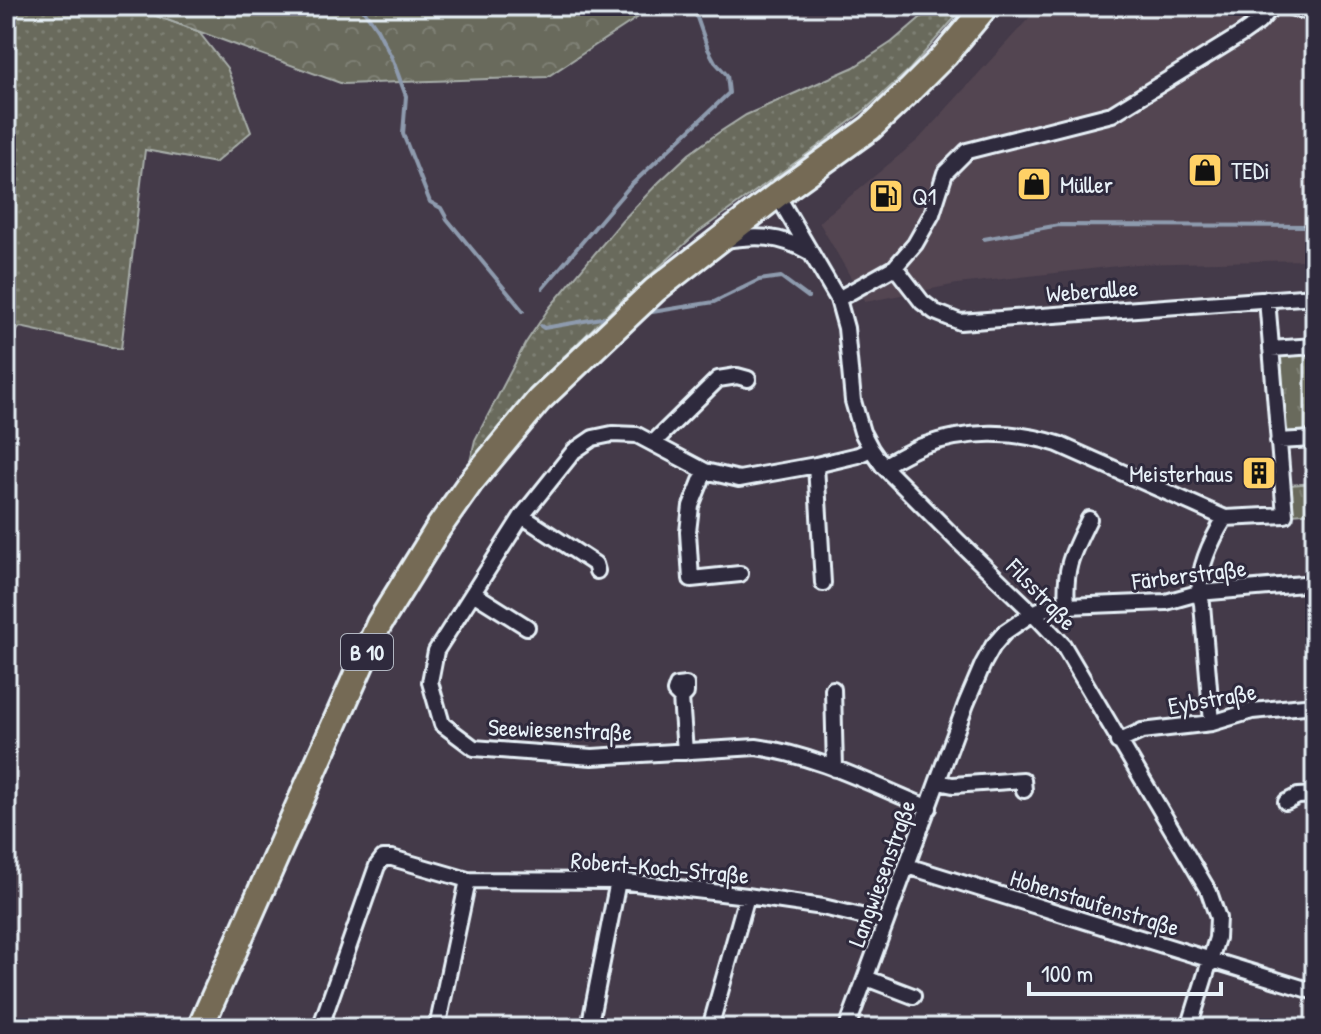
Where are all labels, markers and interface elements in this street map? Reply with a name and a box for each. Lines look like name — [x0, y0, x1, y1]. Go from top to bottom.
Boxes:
shop icon: TEDi — [1186, 151, 1224, 189]
place label: TEDi — [1231, 154, 1270, 186]
shop icon: Müller — [1015, 165, 1053, 203]
place label: Müller — [1060, 168, 1113, 200]
fuel station icon: Q1 — [867, 177, 905, 215]
place label: Q1 — [912, 180, 936, 212]
street label: Weberallee — [1045, 271, 1139, 309]
building icon: Meisterhaus — [1240, 454, 1278, 492]
place label: Meisterhaus — [1129, 457, 1233, 489]
street label: Filsstraße — [999, 550, 1085, 637]
street label: Färberstraße — [1129, 551, 1248, 597]
road number: B 10 — [341, 634, 393, 670]
street label: Eybstraße — [1165, 674, 1259, 721]
street label: Seewiesenstraße — [487, 710, 633, 748]
street label: Langwiesenstraße — [840, 795, 923, 951]
street label: Robert-Koch-Straße — [570, 843, 751, 891]
street label: Hohenstaufenstraße — [1007, 861, 1184, 943]
scale bar — [1029, 946, 1221, 996]
text: 100 m — [1041, 957, 1093, 989]

